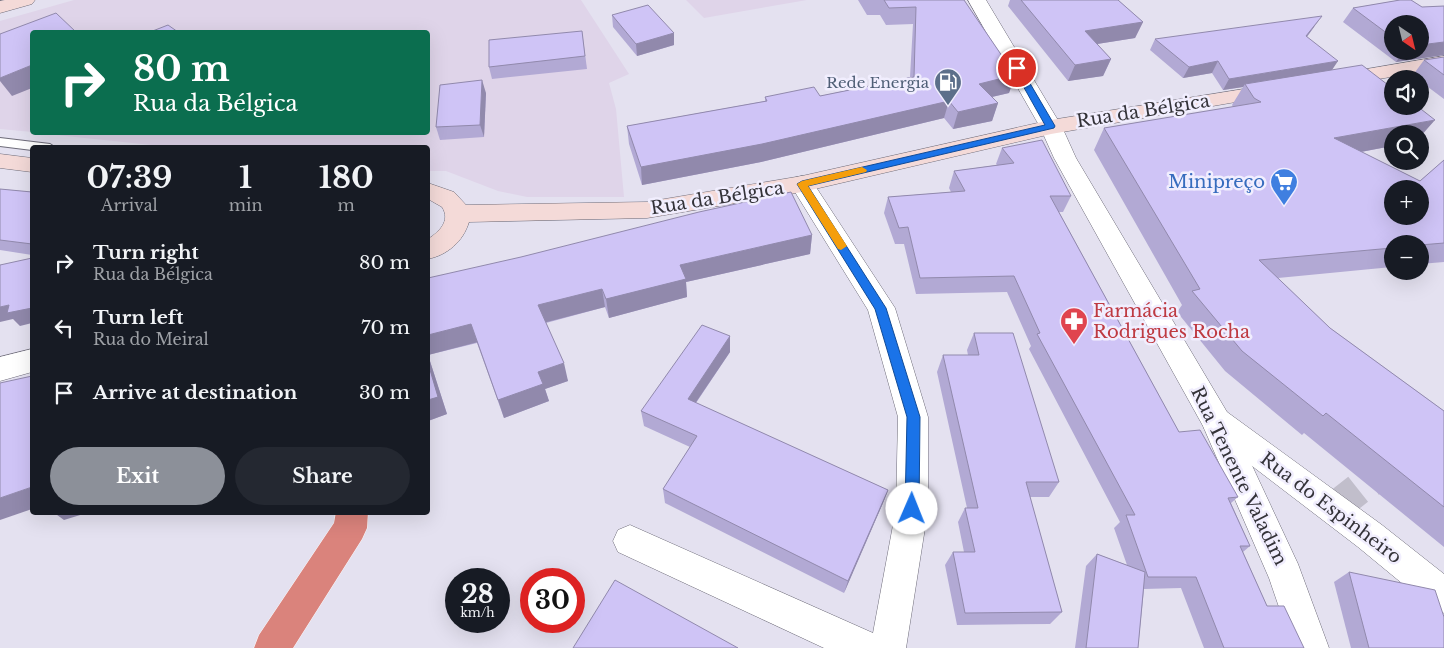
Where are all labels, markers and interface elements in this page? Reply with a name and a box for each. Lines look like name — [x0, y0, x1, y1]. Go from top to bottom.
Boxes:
north arrow — [1384, 15, 1429, 60]
map controls — [1384, 15, 1429, 280]
text: 80 m — [133, 47, 230, 90]
pin — [996, 47, 1038, 89]
icon: right — [50, 50, 115, 115]
icon: arrive — [1003, 54, 1031, 82]
fuel station icon: Rede Energia — [933, 67, 963, 106]
button: sound — [1384, 70, 1429, 115]
place label: Rede Energia — [826, 73, 930, 92]
text: Rua da Bélgica — [133, 90, 298, 117]
street label: Rua da Bélgica — [1075, 90, 1211, 132]
button: search — [1384, 125, 1429, 170]
text: 07:39 — [86, 159, 172, 196]
text: 1 — [239, 159, 252, 196]
text: 180 — [319, 159, 374, 196]
supermarket icon: Minipreço — [1269, 167, 1299, 206]
place label: Minipreço — [1168, 171, 1265, 193]
street label: Rua da Bélgica — [649, 177, 785, 219]
button: + — [1384, 180, 1429, 225]
text: Arrival — [101, 195, 158, 215]
text: min — [229, 195, 262, 215]
text: m — [338, 195, 355, 215]
button: − — [1384, 235, 1429, 280]
text: Turn right — [93, 241, 199, 264]
icon: right — [50, 249, 78, 277]
text: 80 m — [359, 251, 410, 274]
text: Rua da Bélgica — [93, 264, 213, 284]
place label: Farmácia Rodrigues Rocha — [1093, 300, 1250, 343]
text: Turn left — [93, 306, 184, 329]
pharmacy icon: Farmácia Rodrigues Rocha — [1059, 306, 1089, 345]
icon: left — [50, 314, 78, 342]
text: 70 m — [361, 316, 410, 339]
text: Rua do Meiral — [93, 329, 209, 349]
icon: arrive — [50, 379, 78, 407]
text: Arrive at destination — [93, 381, 297, 404]
text: 30 m — [359, 381, 410, 404]
street label: Rua Tenente Valadim — [1186, 383, 1292, 569]
button: Exit — [50, 447, 225, 505]
button: Share — [235, 447, 410, 505]
street label: Rua do Espinheiro — [1256, 448, 1406, 568]
position arrow — [885, 482, 937, 534]
speed limit sign: 30 — [520, 568, 585, 633]
text: 28 — [461, 579, 494, 610]
text: km/h — [460, 605, 495, 620]

